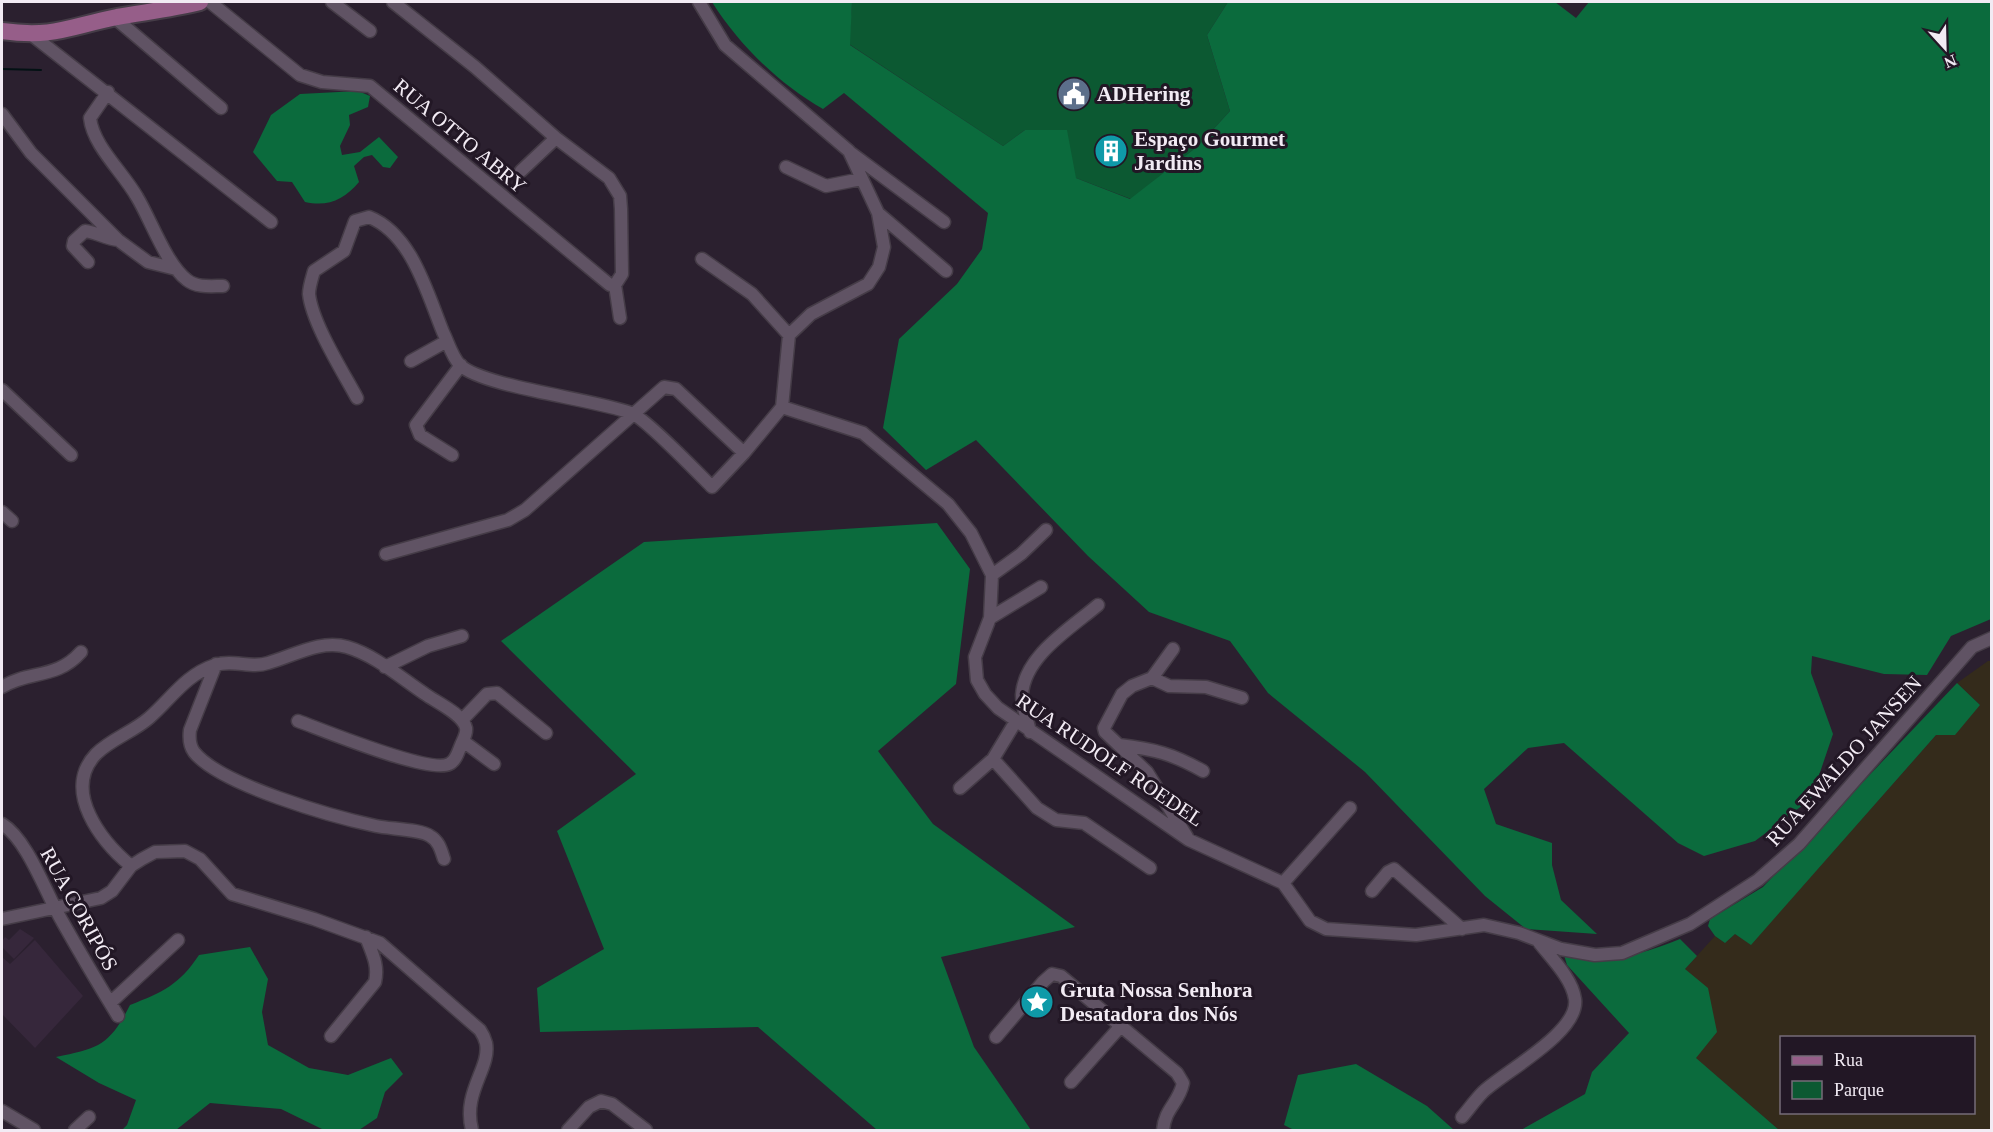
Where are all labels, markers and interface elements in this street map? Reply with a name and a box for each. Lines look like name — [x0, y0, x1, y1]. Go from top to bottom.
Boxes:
north arrow — [1915, 18, 1975, 78]
text: N — [1941, 51, 1959, 72]
street label: RUA OTTO ABRY — [389, 74, 531, 198]
public building icon: ADHering — [1056, 76, 1092, 112]
place label: ADHering — [1097, 82, 1191, 106]
place label: Espaço Gourmet Jardins — [1134, 127, 1285, 175]
building icon: Espaço Gourmet Jardins — [1093, 133, 1129, 169]
street label: RUA EWALDO JANSEN — [1761, 671, 1927, 851]
street label: RUA RUDOLF ROEDEL — [1012, 688, 1208, 832]
street label: RUA CORIPÓS — [35, 843, 123, 975]
place label: Gruta Nossa Senhora Desatadora dos Nós — [1060, 978, 1253, 1026]
place icon: Gruta Nossa Senhora Desatadora dos Nós — [1019, 984, 1055, 1020]
legend — [1780, 1036, 1975, 1114]
text: Rua — [1834, 1050, 1863, 1070]
text: Parque — [1834, 1080, 1884, 1100]

